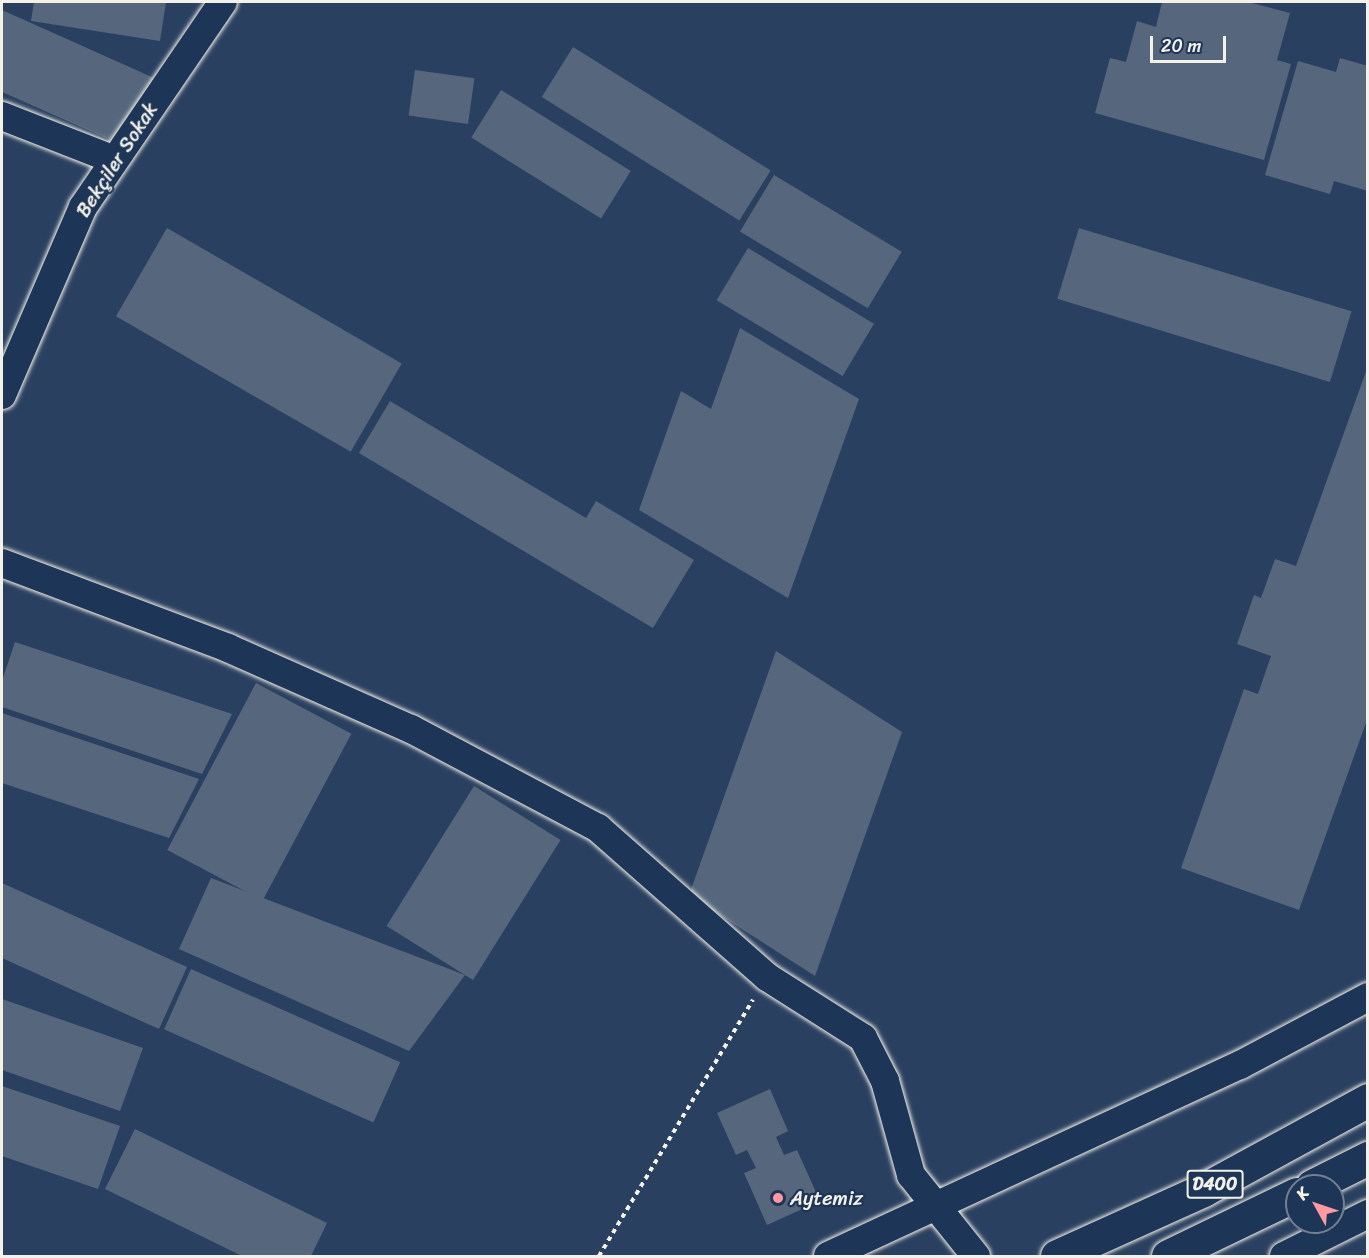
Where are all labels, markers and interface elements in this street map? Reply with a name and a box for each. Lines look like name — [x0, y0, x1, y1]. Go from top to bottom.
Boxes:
scale bar — [1153, 24, 1230, 62]
text: 20 m — [1161, 30, 1201, 62]
street label: Bekçiler Sokak — [71, 98, 163, 222]
road number: D400 — [1186, 1169, 1244, 1199]
north arrow — [1285, 1174, 1345, 1234]
text: K — [1288, 1180, 1317, 1206]
place label: Aytemiz — [790, 1186, 863, 1210]
marker: Aytemiz — [771, 1191, 785, 1205]

